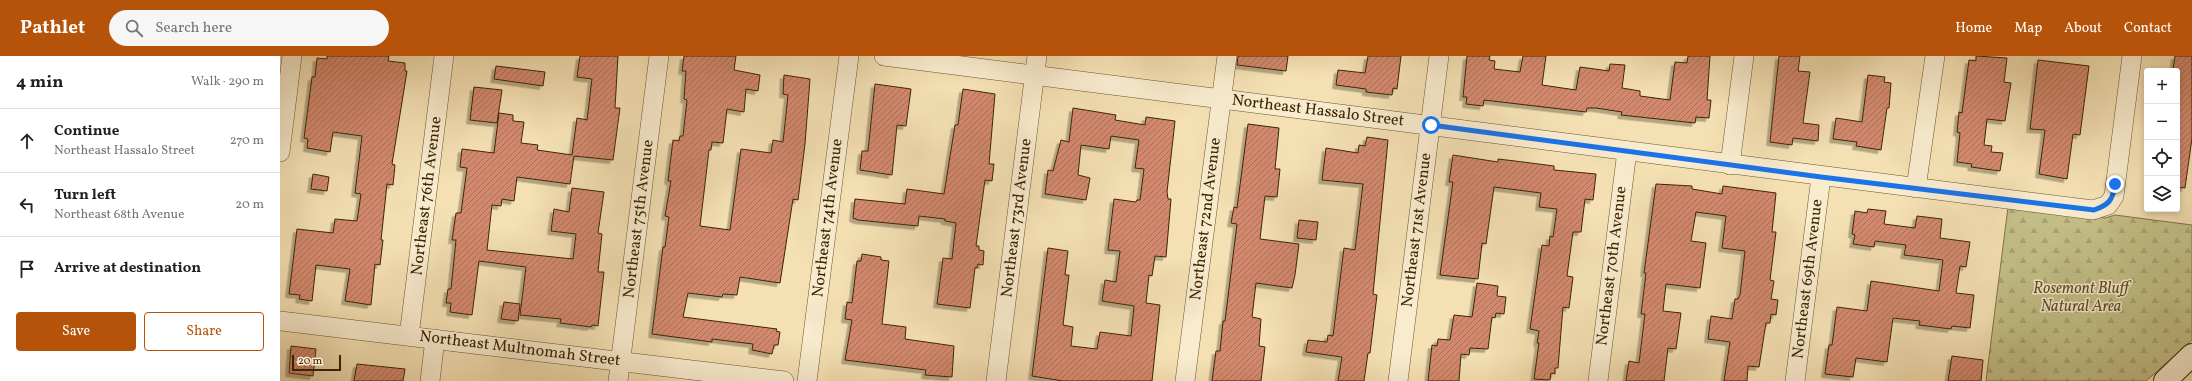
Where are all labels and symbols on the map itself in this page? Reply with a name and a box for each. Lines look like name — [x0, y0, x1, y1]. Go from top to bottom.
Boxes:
street label: Northeast Hassalo Street — [1231, 90, 1406, 133]
street label: Northeast 76th Avenue — [406, 115, 448, 277]
route start — [1422, 116, 1440, 134]
street label: Northeast 72nd Avenue — [1185, 136, 1227, 302]
street label: Northeast 74th Avenue — [807, 137, 849, 299]
street label: Northeast 73rd Avenue — [996, 137, 1038, 299]
street label: Northeast 75th Avenue — [618, 138, 660, 300]
street label: Northeast 71st Avenue — [1397, 152, 1437, 308]
route end — [2106, 175, 2124, 193]
street label: Northeast 70th Avenue — [1591, 185, 1633, 347]
street label: Northeast 69th Avenue — [1787, 198, 1829, 360]
park label: Rosemont Bluff Natural Area — [2033, 278, 2133, 318]
street label: Northeast Multnomah Street — [418, 326, 622, 372]
scale bar — [292, 353, 341, 372]

